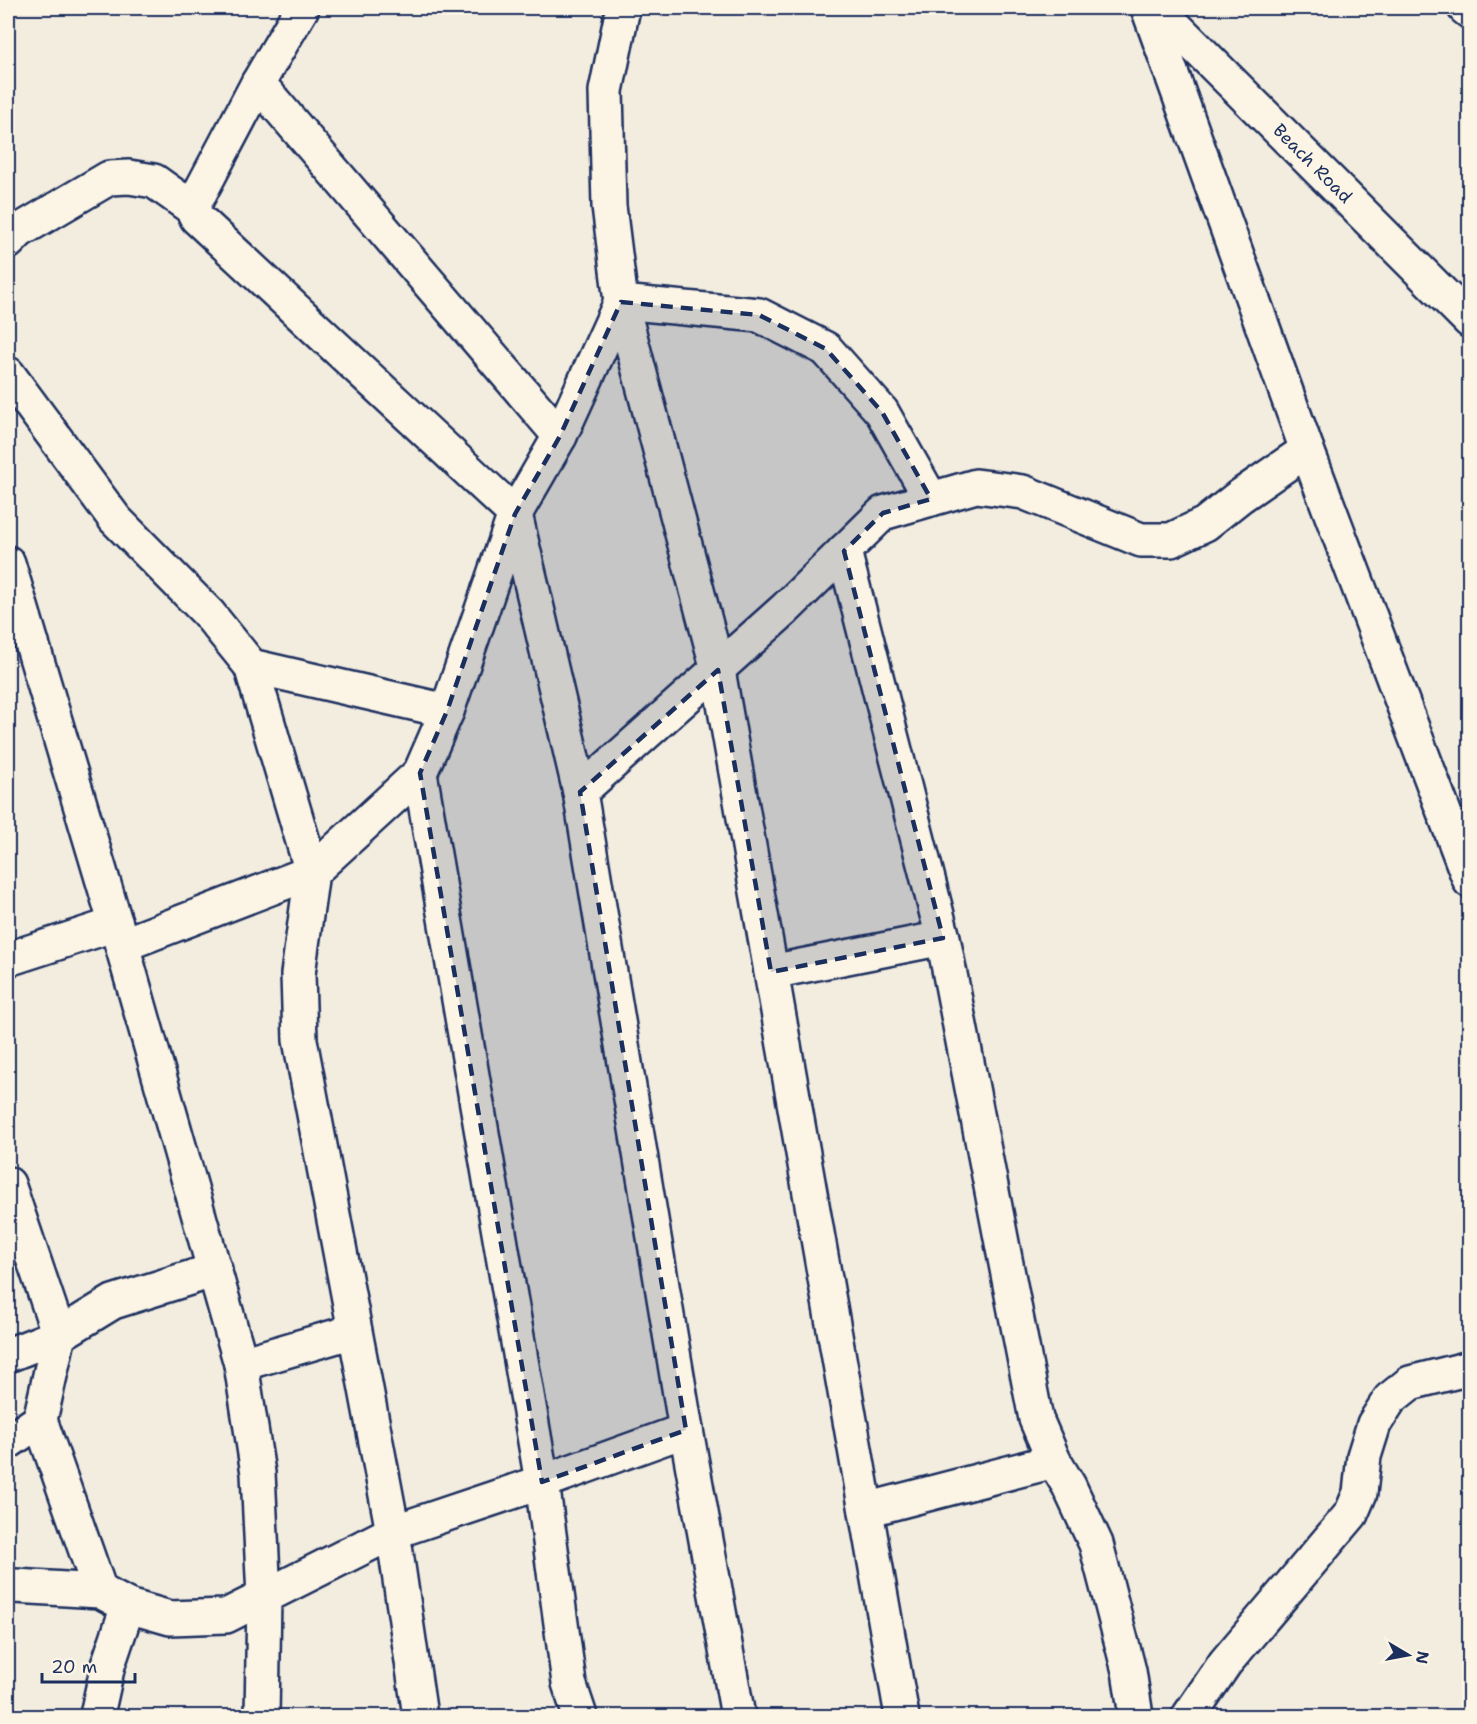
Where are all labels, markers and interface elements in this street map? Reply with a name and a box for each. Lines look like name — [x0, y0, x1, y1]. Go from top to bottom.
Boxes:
street label: Beach Road — [1268, 119, 1357, 208]
north arrow — [1378, 1625, 1438, 1685]
scale bar — [42, 1646, 135, 1684]
text: N — [1411, 1649, 1434, 1666]
text: 20 m — [51, 1655, 97, 1679]

